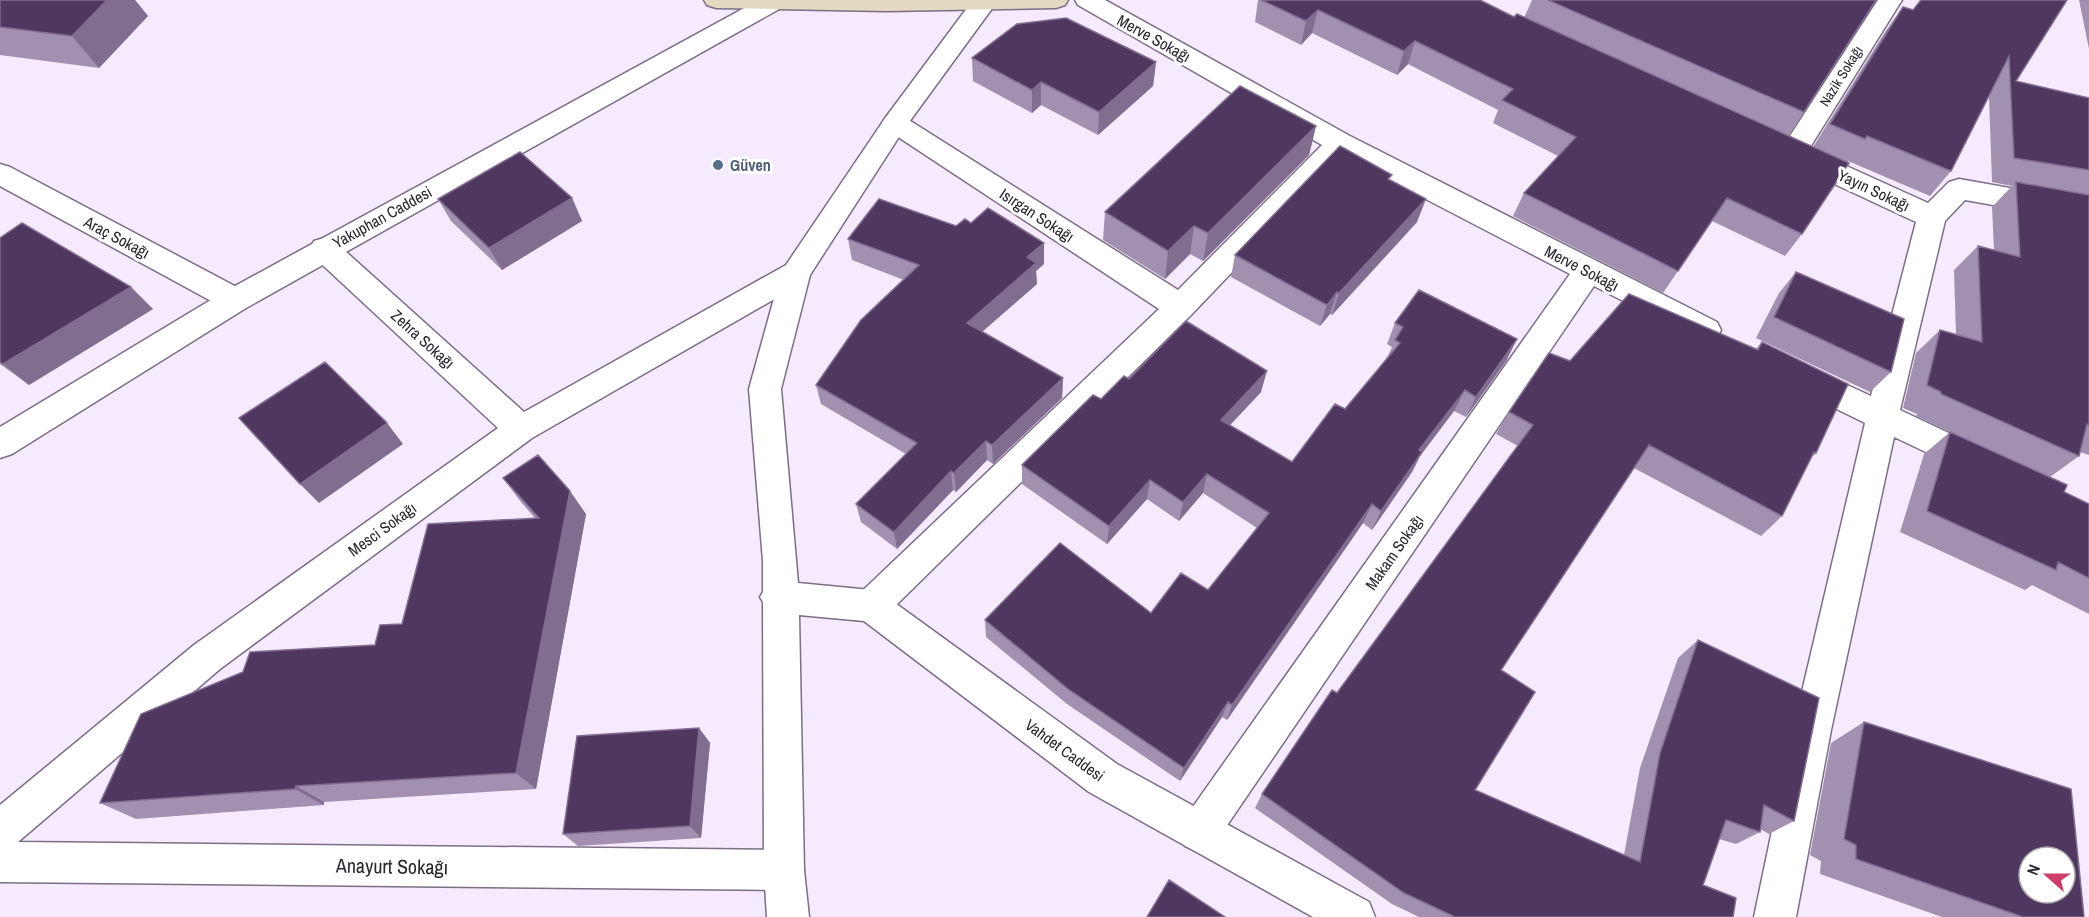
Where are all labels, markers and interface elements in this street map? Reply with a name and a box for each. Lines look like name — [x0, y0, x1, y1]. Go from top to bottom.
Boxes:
street label: Merve Sokağı — [1113, 9, 1195, 67]
street label: Nazik Sokağı — [1815, 42, 1867, 110]
place label: Güven — [730, 154, 771, 176]
marker: Güven — [711, 158, 725, 172]
street label: Yayın Sokağı — [1834, 164, 1914, 216]
street label: Yakuphan Caddesi — [328, 181, 436, 253]
street label: Isırgan Sokağı — [996, 183, 1078, 247]
street label: Araç Sokağı — [79, 210, 154, 263]
street label: Merve Sokağı — [1541, 240, 1623, 296]
street label: Zehra Sokağı — [386, 304, 460, 374]
street label: Mesci Sokağı — [343, 497, 421, 561]
street label: Makam Sokağı — [1360, 510, 1428, 594]
street label: Vahdet Caddesi — [1021, 714, 1109, 786]
north arrow — [2017, 845, 2077, 905]
street label: Anayurt Sokağı — [335, 852, 448, 880]
text: N — [2021, 861, 2045, 878]

